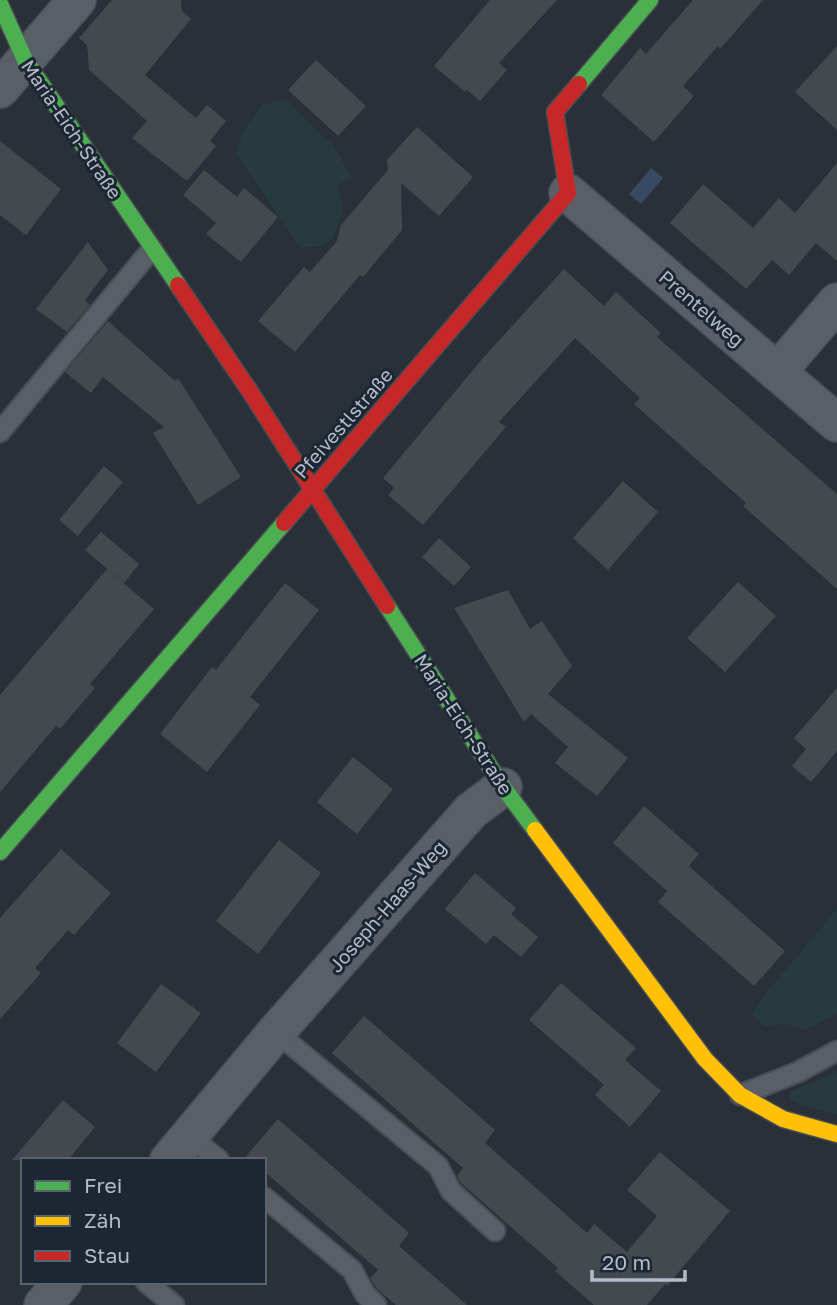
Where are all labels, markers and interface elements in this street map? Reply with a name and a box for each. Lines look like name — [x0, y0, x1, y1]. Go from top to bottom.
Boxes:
street label: Maria-Eich-Straße — [17, 55, 127, 203]
street label: Prentelweg — [655, 265, 749, 351]
street label: Pfeivestlstraße — [289, 363, 397, 483]
street label: Maria-Eich-Straße — [410, 649, 518, 799]
street label: Joseph-Haas-Weg — [324, 835, 450, 977]
legend — [21, 1158, 266, 1284]
text: Frei — [84, 1172, 122, 1198]
text: Zäh — [84, 1207, 121, 1233]
scale bar — [592, 1238, 685, 1282]
text: Stau — [84, 1242, 130, 1268]
text: 20 m — [602, 1249, 651, 1275]

